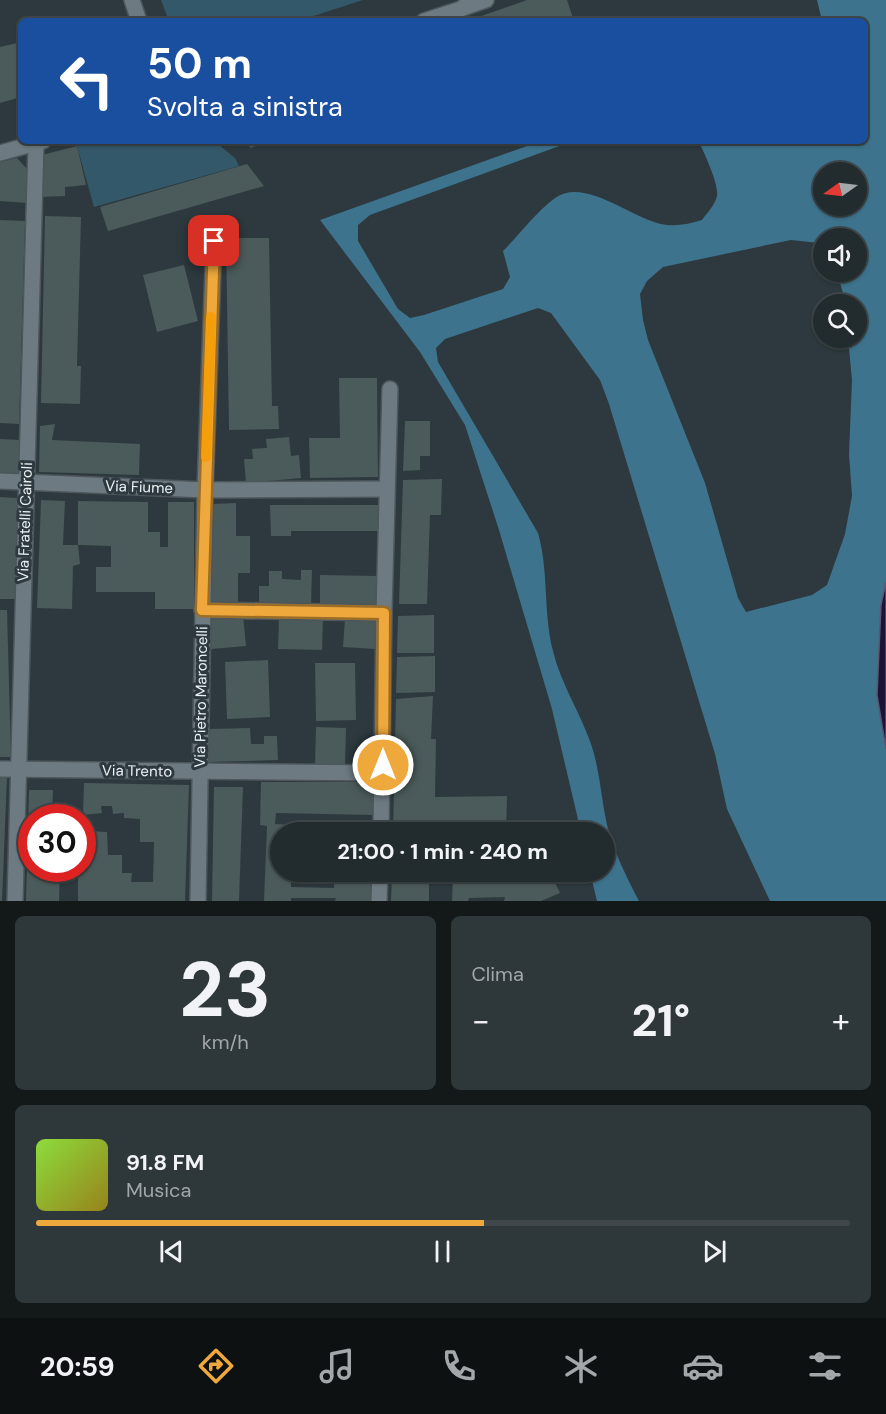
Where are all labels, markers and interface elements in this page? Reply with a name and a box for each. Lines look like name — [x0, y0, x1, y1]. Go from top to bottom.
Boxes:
text: 50 m — [147, 36, 252, 91]
icon: left — [48, 42, 126, 120]
text: Svolta a sinistra — [147, 89, 343, 124]
north arrow — [813, 162, 867, 216]
map controls — [813, 162, 867, 348]
pin — [188, 215, 239, 266]
icon: arrive — [197, 224, 230, 257]
button: sound — [813, 228, 867, 282]
button: search — [813, 294, 867, 348]
street label: Via Fratelli Cairoli — [13, 462, 37, 582]
street label: Via Fiume — [105, 476, 173, 498]
street label: Via Pietro Maroncelli — [190, 626, 212, 768]
position arrow — [351, 733, 415, 797]
street label: Via Trento — [102, 760, 172, 782]
speed limit sign: 30 — [18, 804, 96, 882]
text: 21:00 · 1 min · 240 m — [337, 837, 548, 866]
text: 23 — [179, 939, 271, 1040]
text: Clima — [472, 961, 524, 987]
text: 21° — [631, 991, 690, 1050]
text: − — [472, 999, 490, 1042]
text: + — [832, 999, 850, 1042]
text: km/h — [202, 1029, 249, 1055]
text: 91.8 FM — [126, 1148, 204, 1177]
text: Musica — [126, 1177, 191, 1203]
icon: previous — [155, 1235, 188, 1268]
icon: pause — [426, 1235, 459, 1268]
icon: next — [698, 1235, 731, 1268]
icon: directions — [195, 1345, 237, 1387]
icon: music — [316, 1345, 358, 1387]
icon: phone — [438, 1345, 480, 1387]
icon: climate — [560, 1345, 602, 1387]
icon: car — [682, 1345, 724, 1387]
icon: filters — [804, 1345, 846, 1387]
text: 20:59 — [40, 1349, 115, 1384]

